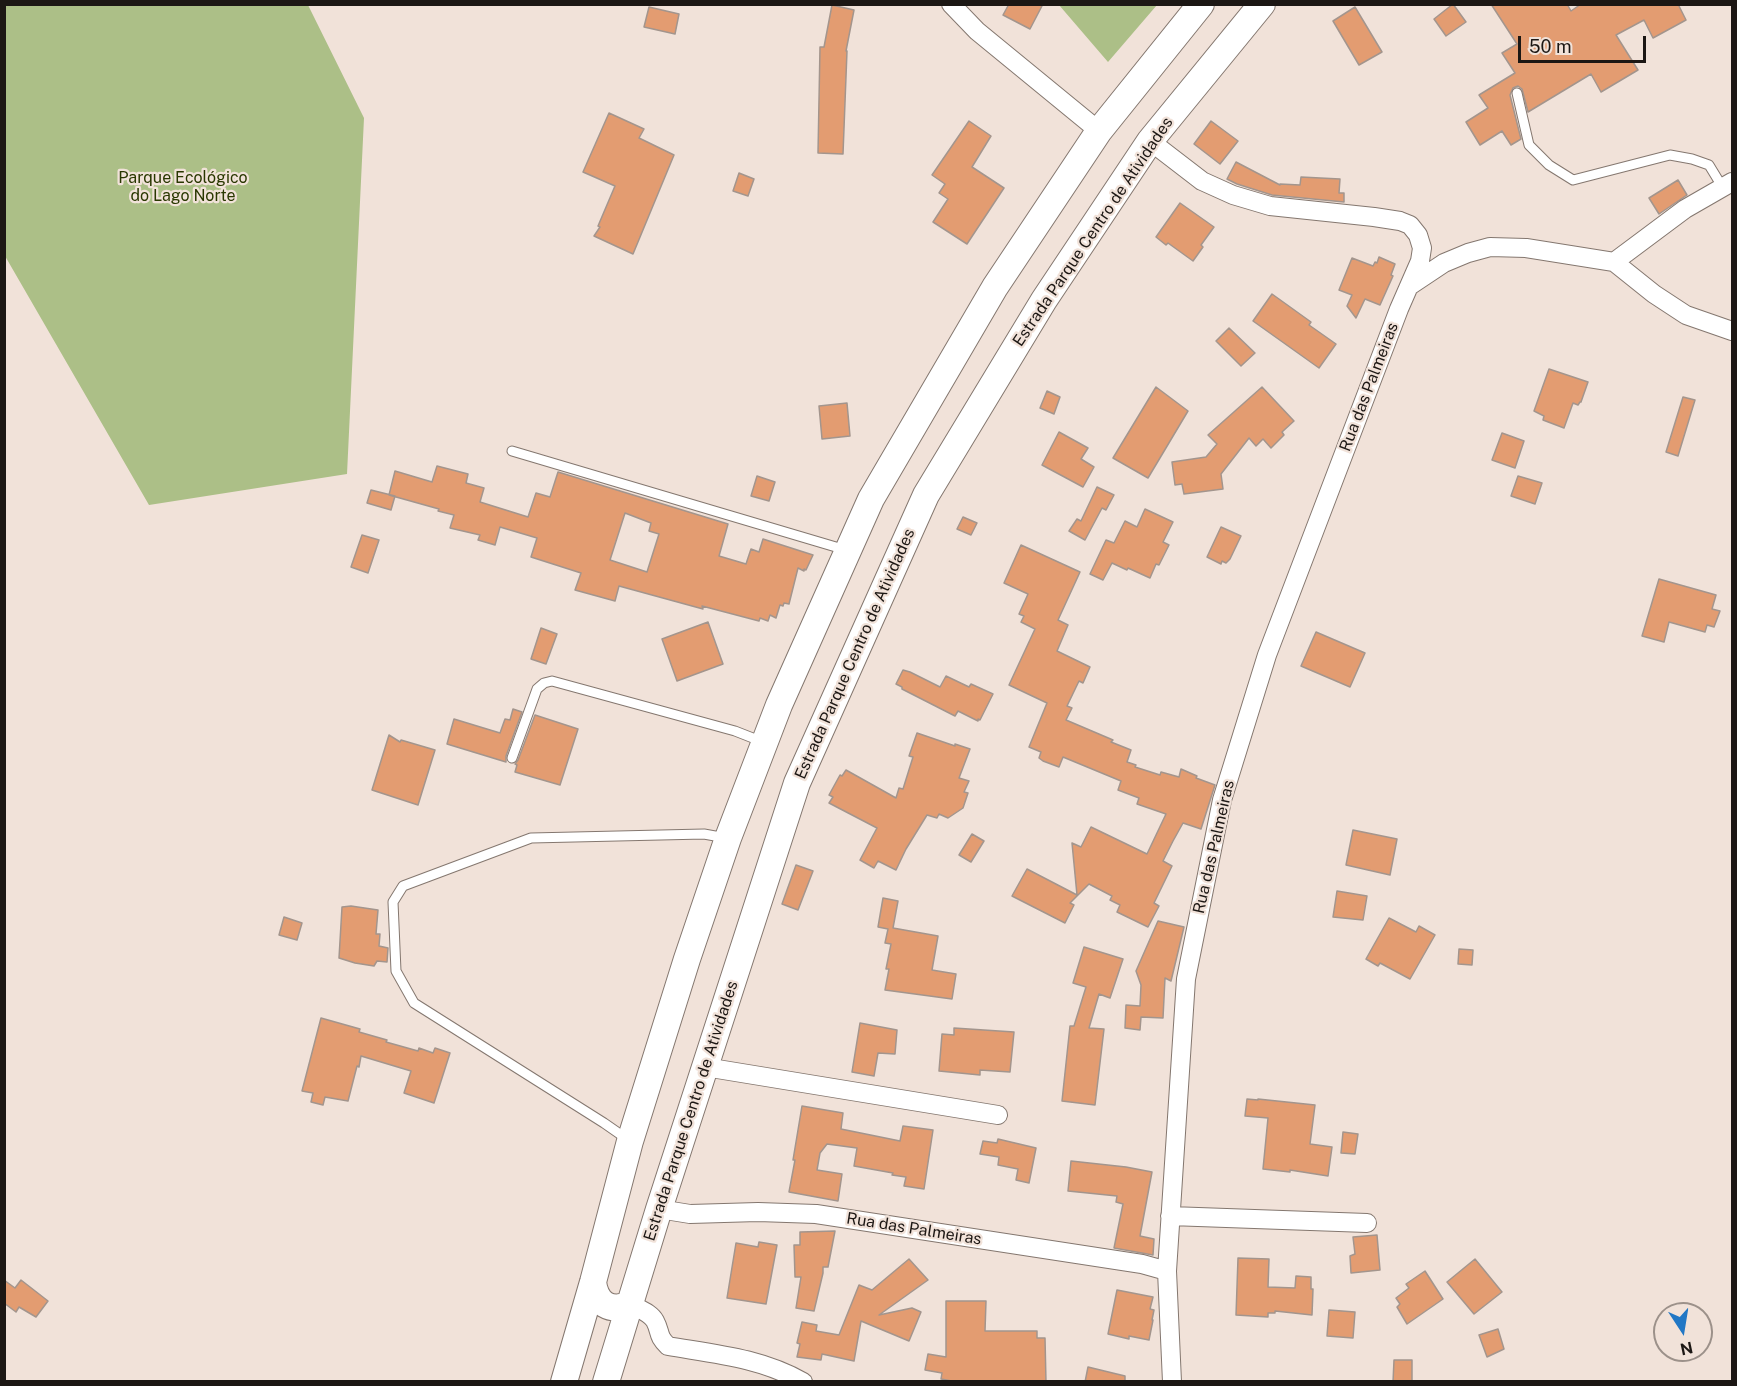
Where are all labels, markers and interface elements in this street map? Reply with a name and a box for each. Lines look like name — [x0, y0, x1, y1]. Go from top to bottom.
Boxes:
scale bar — [1521, 24, 1648, 62]
text: 50 m — [1529, 36, 1572, 57]
street label: Estrada Parque Centro de Atividades — [1009, 114, 1177, 350]
park label: Parque Ecológico do Lago Norte — [118, 168, 248, 206]
street label: Rua das Palmeiras — [1336, 320, 1402, 454]
street label: Estrada Parque Centro de Atividades — [791, 526, 919, 782]
street label: Rua das Palmeiras — [1189, 778, 1239, 916]
street label: Estrada Parque Centro de Atividades — [640, 979, 742, 1243]
street label: Rua das Palmeiras — [845, 1209, 983, 1249]
north arrow — [1653, 1302, 1713, 1362]
text: N — [1678, 1338, 1695, 1359]

